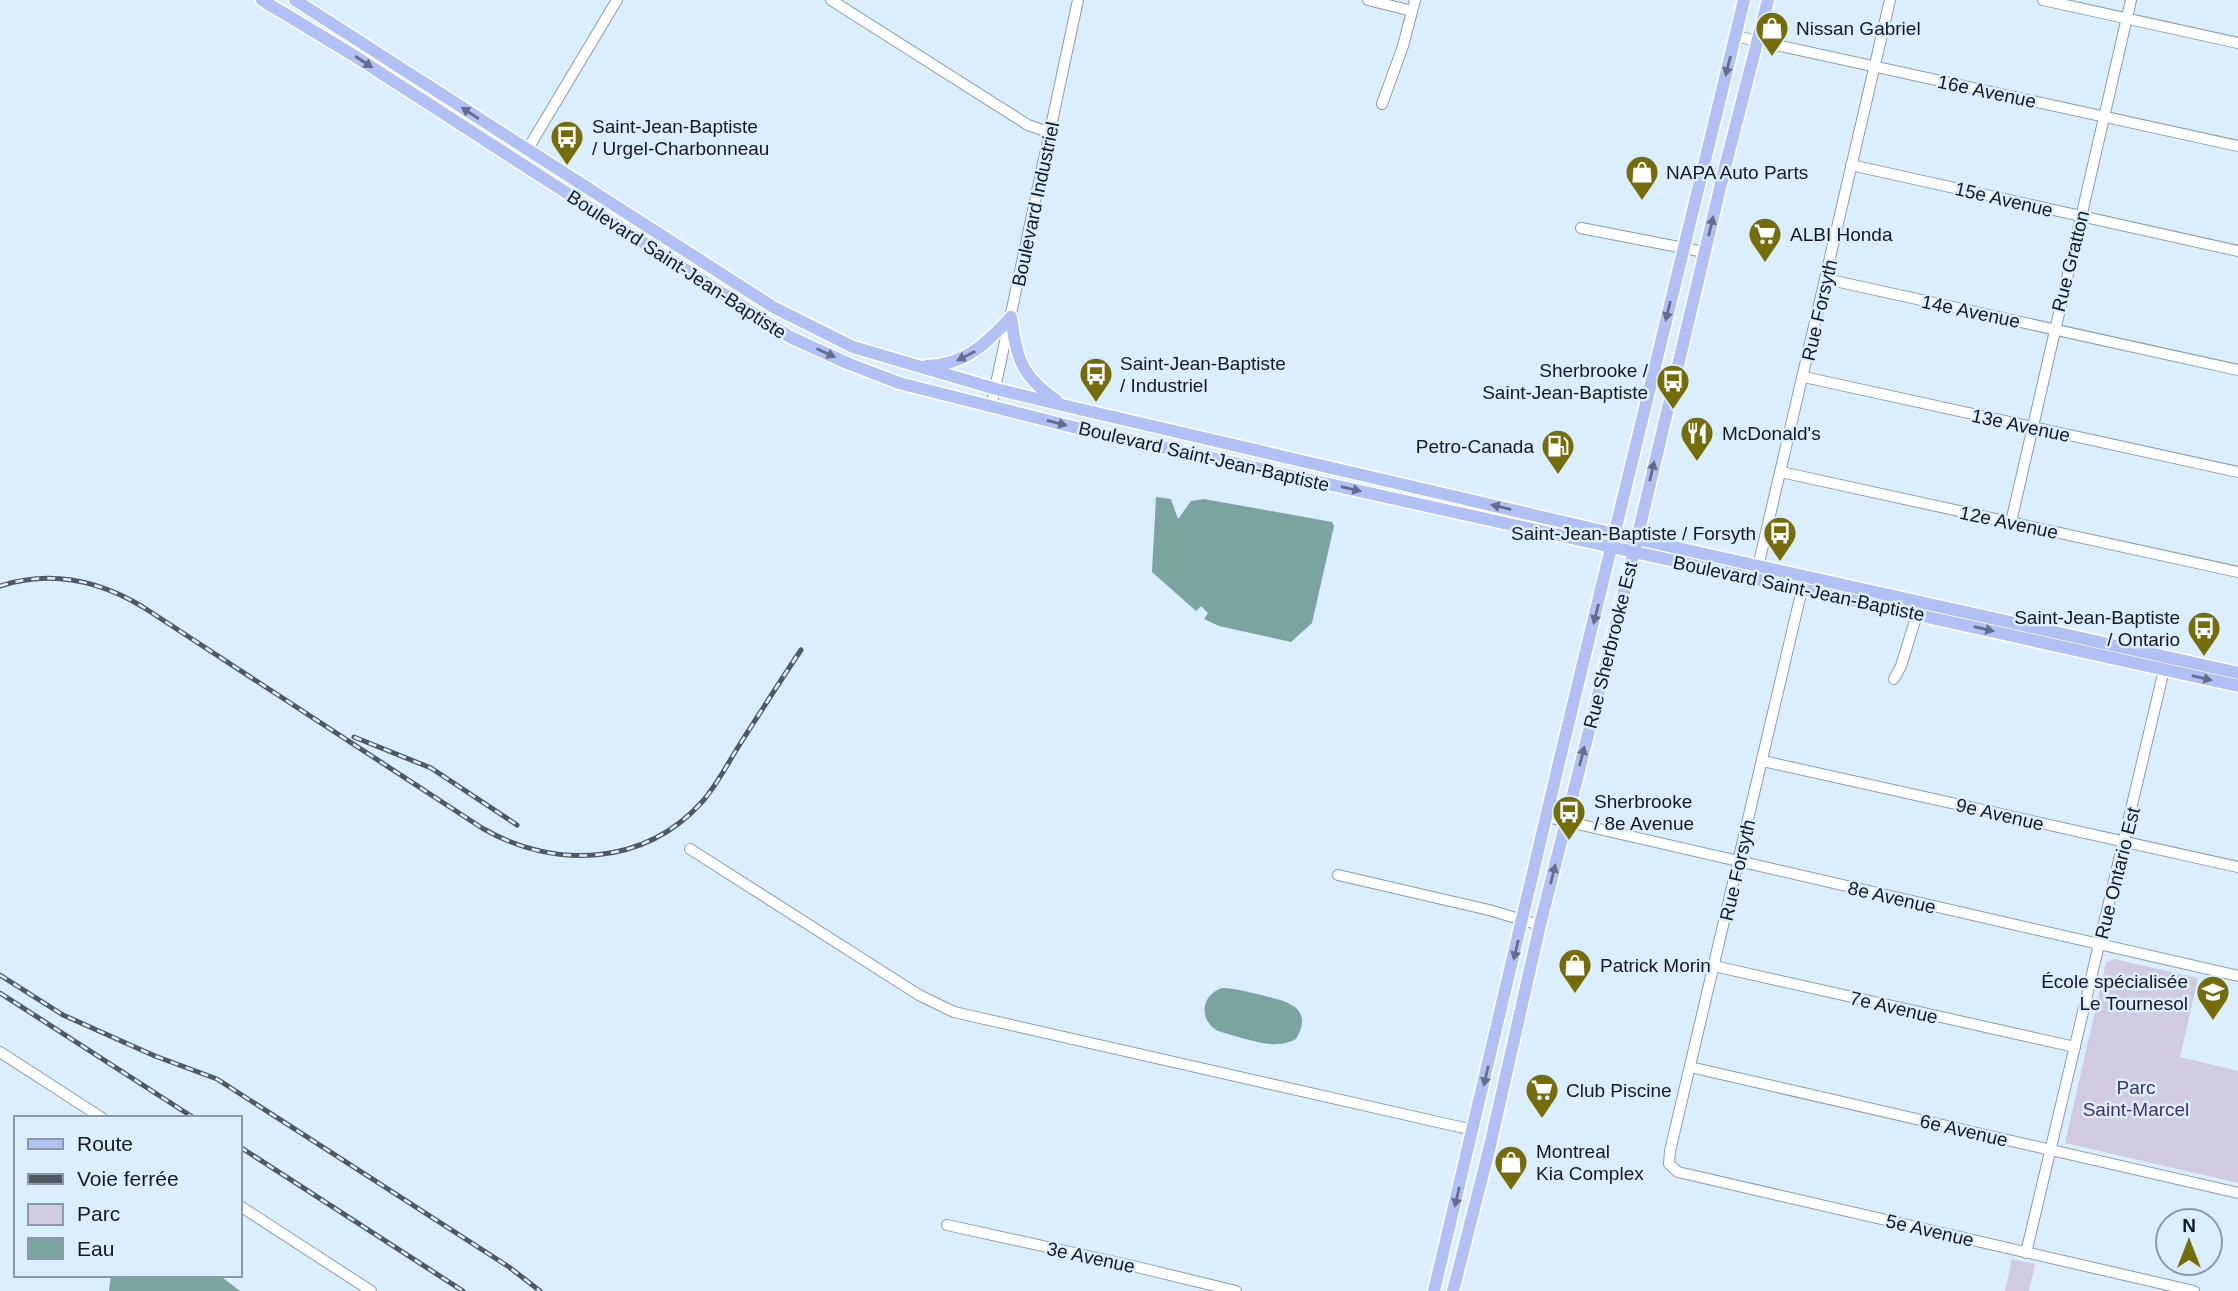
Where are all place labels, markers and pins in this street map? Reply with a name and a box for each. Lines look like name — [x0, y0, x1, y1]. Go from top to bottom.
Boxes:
shop icon: Nissan Gabriel — [1753, 9, 1791, 58]
place label: Nissan Gabriel — [1796, 18, 1921, 39]
place label: Saint-Jean-Baptiste / Urgel-Charbonneau — [592, 116, 769, 159]
bus stop icon: Saint-Jean-Baptiste / Urgel-Charbonneau — [548, 118, 586, 167]
shop icon: NAPA Auto Parts — [1623, 153, 1661, 202]
place label: NAPA Auto Parts — [1666, 162, 1808, 183]
supermarket icon: ALBI Honda — [1746, 215, 1784, 264]
place label: ALBI Honda — [1790, 224, 1893, 245]
place label: Saint-Jean-Baptiste / Industriel — [1120, 353, 1286, 396]
bus stop icon: Saint-Jean-Baptiste / Industriel — [1077, 355, 1115, 404]
place label: Sherbrooke / Saint-Jean-Baptiste — [1482, 360, 1649, 403]
bus stop icon: Sherbrooke / Saint-Jean-Baptiste — [1654, 362, 1692, 411]
restaurant icon: McDonald's — [1678, 414, 1716, 463]
place label: McDonald's — [1722, 423, 1821, 444]
fuel station icon: Petro-Canada — [1539, 427, 1577, 476]
place label: Petro-Canada — [1416, 436, 1534, 457]
bus stop icon: Saint-Jean-Baptiste / Forsyth — [1761, 514, 1799, 563]
place label: Saint-Jean-Baptiste / Forsyth — [1511, 523, 1756, 544]
place label: Saint-Jean-Baptiste / Ontario — [2014, 607, 2180, 650]
bus stop icon: Saint-Jean-Baptiste / Ontario — [2185, 609, 2223, 658]
place label: Sherbrooke / 8e Avenue — [1594, 791, 1694, 834]
bus stop icon: Sherbrooke / 8e Avenue — [1550, 793, 1588, 842]
shop icon: Patrick Morin — [1556, 946, 1594, 995]
place label: Patrick Morin — [1600, 955, 1711, 976]
place label: École spécialisée Le Tournesol — [2041, 971, 2188, 1014]
school or university icon: École spécialisée Le Tournesol — [2194, 973, 2232, 1022]
supermarket icon: Club Piscine — [1523, 1071, 1561, 1120]
place label: Club Piscine — [1566, 1080, 1672, 1101]
place label: Montreal Kia Complex — [1536, 1141, 1644, 1184]
shop icon: Montreal Kia Complex — [1492, 1143, 1530, 1192]

